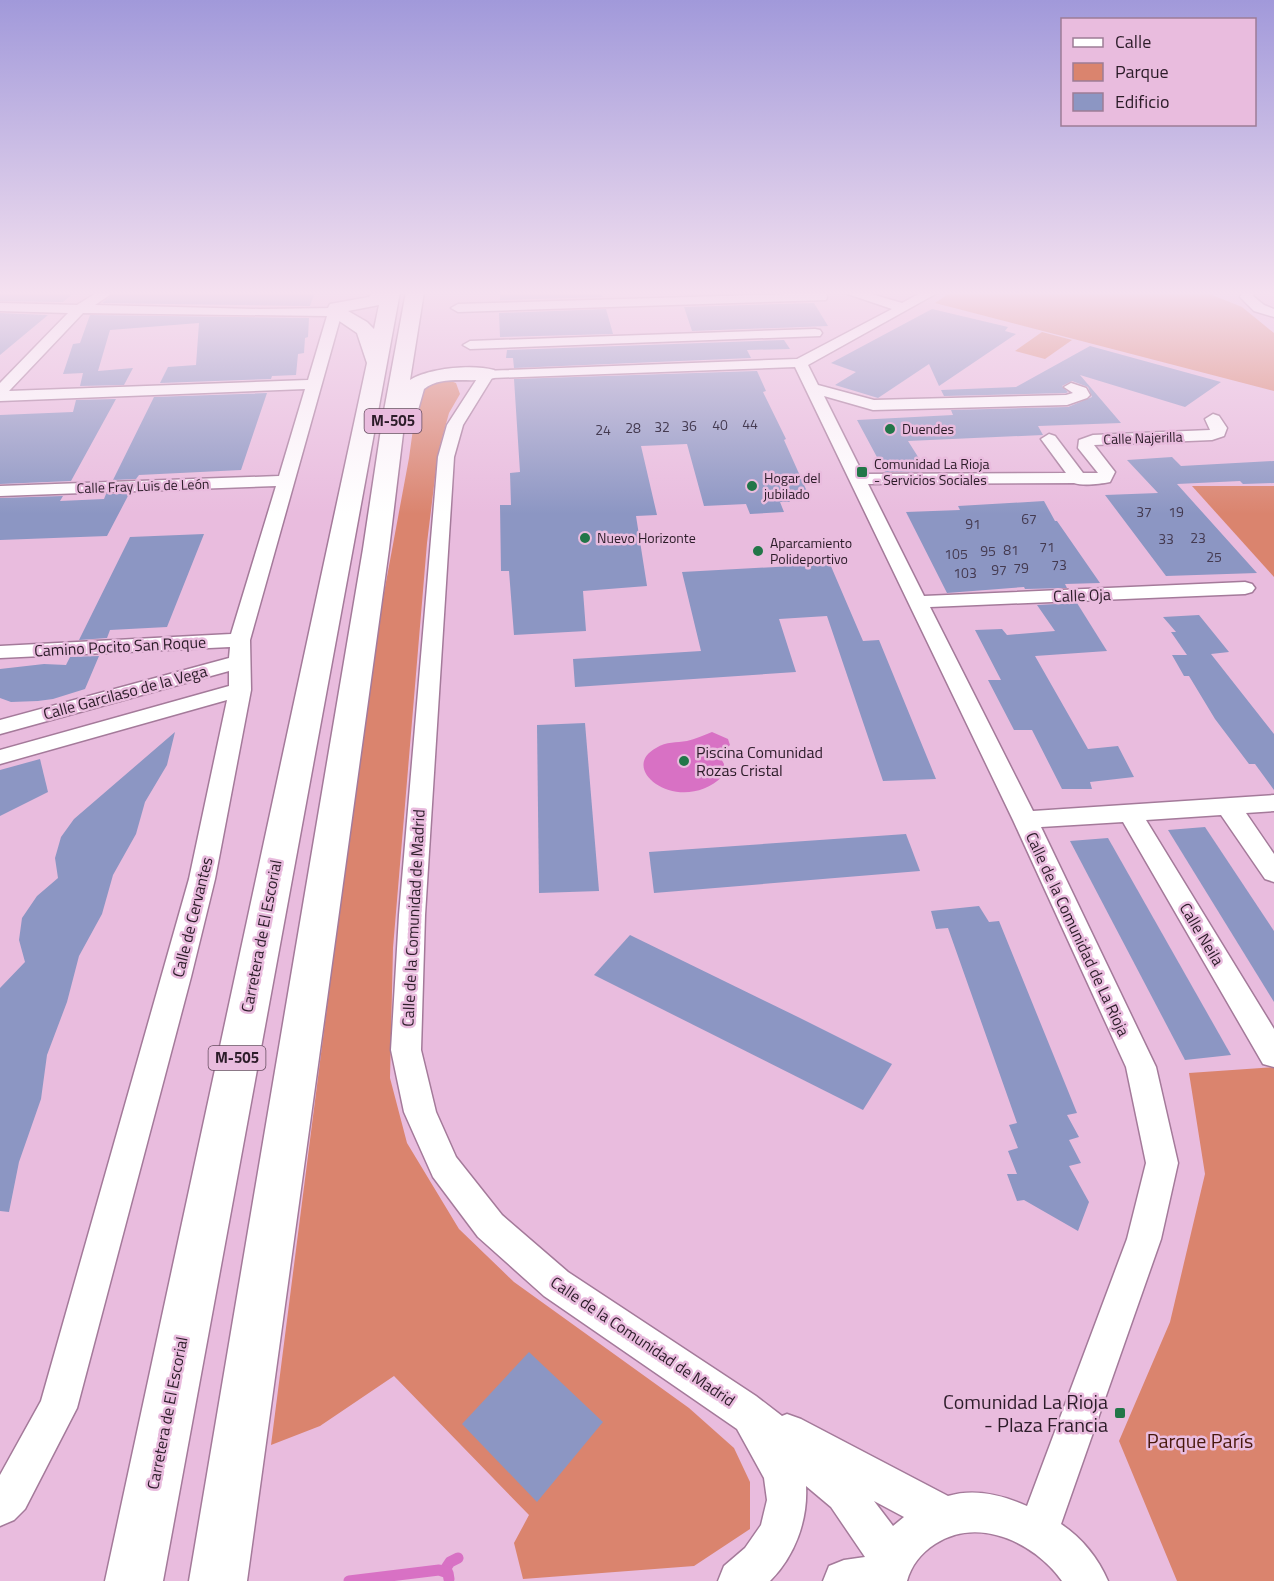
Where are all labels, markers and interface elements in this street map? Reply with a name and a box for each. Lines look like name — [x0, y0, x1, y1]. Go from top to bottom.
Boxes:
legend — [1061, 18, 1256, 126]
text: Calle — [1115, 28, 1151, 55]
text: Parque — [1115, 58, 1169, 85]
text: Edificio — [1115, 88, 1169, 115]
road number: M-505 — [364, 409, 422, 433]
house number: 44 — [742, 413, 758, 434]
house number: 40 — [712, 414, 728, 435]
house number: 36 — [681, 415, 697, 436]
house number: 32 — [654, 416, 670, 437]
house number: 28 — [625, 417, 641, 438]
place label: Duendes — [902, 418, 954, 439]
house number: 24 — [595, 419, 611, 440]
marker: Duendes — [883, 422, 897, 436]
street label: Calle Najerilla — [1103, 426, 1183, 449]
place label: Comunidad La Rioja - Servicios Sociales — [874, 453, 989, 490]
marker: Comunidad La Rioja - Servicios Sociales — [855, 465, 869, 479]
place label: Hogar del jubilado — [763, 467, 821, 504]
street label: Calle Fray Luis de León — [76, 473, 210, 498]
marker: Hogar del jubilado — [745, 479, 759, 493]
house number: 37 — [1136, 501, 1152, 522]
house number: 19 — [1168, 501, 1184, 522]
house number: 67 — [1021, 508, 1037, 529]
house number: 91 — [965, 513, 981, 534]
place label: Nuevo Horizonte — [597, 527, 696, 548]
house number: 23 — [1190, 527, 1206, 548]
house number: 33 — [1158, 528, 1174, 549]
marker: Nuevo Horizonte — [578, 531, 592, 545]
place label: Aparcamiento Polideportivo — [770, 532, 852, 569]
house number: 71 — [1039, 536, 1055, 557]
house number: 81 — [1003, 539, 1019, 560]
house number: 95 — [980, 540, 996, 561]
house number: 105 — [944, 543, 968, 564]
marker: Aparcamiento Polideportivo — [751, 544, 765, 558]
house number: 25 — [1206, 546, 1222, 567]
house number: 73 — [1051, 554, 1067, 575]
house number: 79 — [1013, 557, 1029, 578]
house number: 97 — [991, 559, 1007, 580]
house number: 103 — [953, 562, 977, 583]
street label: Calle Oja — [1053, 582, 1111, 608]
street label: Camino Pocito San Roque — [33, 630, 207, 662]
street label: Calle Garcilaso de la Vega — [40, 659, 210, 725]
place label: Piscina Comunidad Rozas Cristal — [696, 740, 823, 782]
marker: Piscina Comunidad Rozas Cristal — [677, 754, 691, 768]
street label: Calle de la Comunidad de Madrid — [395, 809, 431, 1027]
street label: Calle de la Comunidad de La Rioja — [1020, 828, 1136, 1040]
street label: Calle de Cervantes — [165, 854, 219, 980]
street label: Carretera de El Escorial — [234, 858, 288, 1014]
street label: Calle Neila — [1174, 898, 1230, 970]
road number: M-505 — [208, 1046, 266, 1070]
street label: Calle de la Comunidad de Madrid — [546, 1270, 740, 1412]
street label: Carretera de El Escorial — [140, 1335, 194, 1491]
place label: Comunidad La Rioja - Plaza Francia — [943, 1386, 1108, 1440]
marker: Comunidad La Rioja - Plaza Francia — [1113, 1406, 1127, 1420]
park label: Parque París — [1147, 1425, 1253, 1456]

